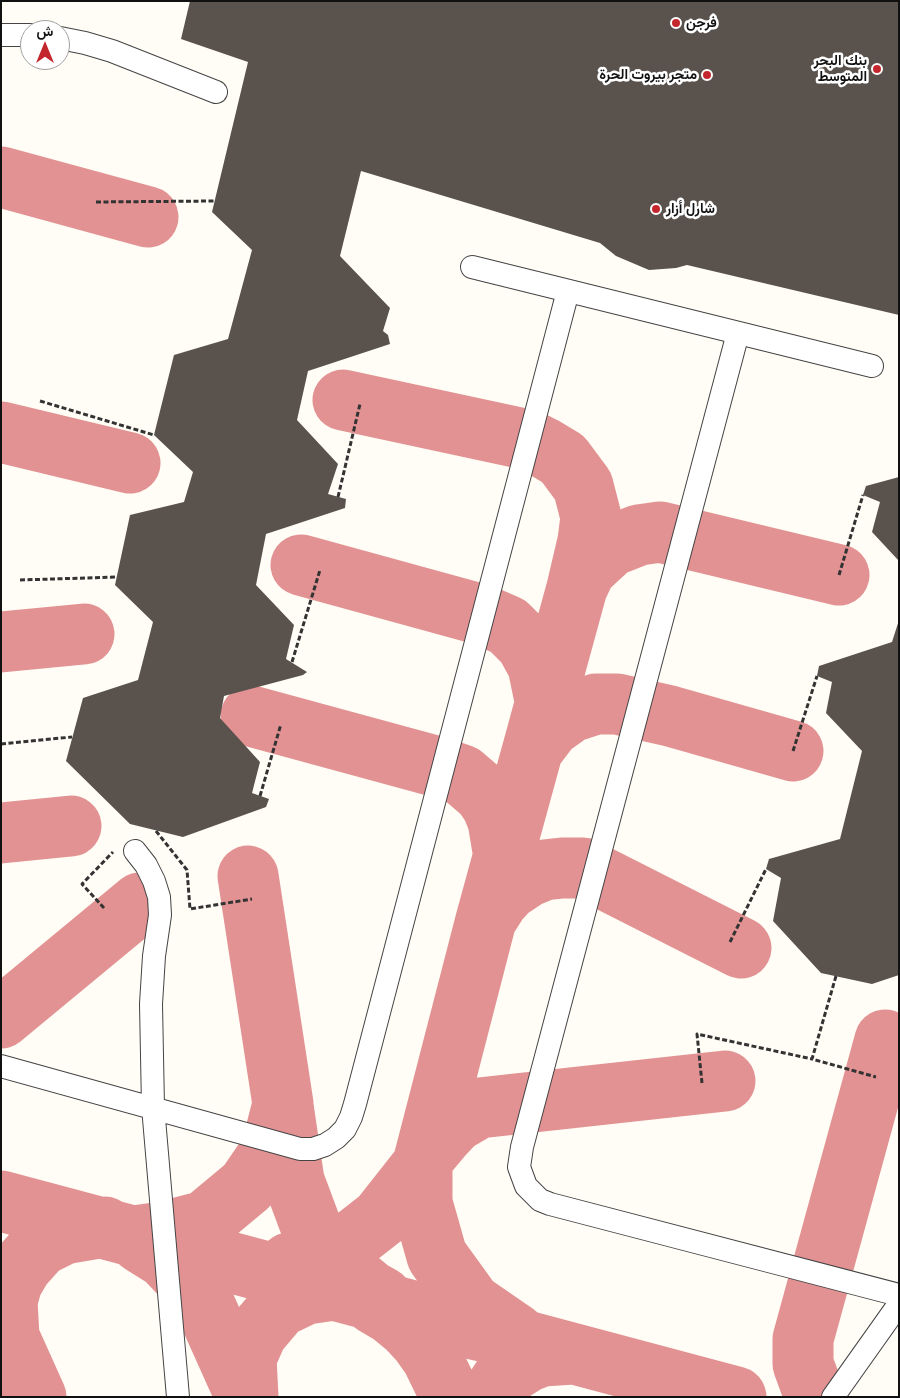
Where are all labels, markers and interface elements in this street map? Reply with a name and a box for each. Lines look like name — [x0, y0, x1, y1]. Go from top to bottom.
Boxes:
place label: فرجن — [686, 15, 717, 31]
marker: فرجن — [670, 17, 682, 29]
north arrow — [20, 20, 70, 70]
text: ش — [37, 23, 53, 39]
place label: بنك البحر المتوسط — [814, 53, 867, 85]
marker: بنك البحر المتوسط — [871, 63, 883, 75]
place label: متجر بيروت الحرة — [599, 67, 697, 83]
marker: متجر بيروت الحرة — [701, 69, 713, 81]
place label: شارل أزار — [666, 201, 715, 217]
marker: شارل أزار — [650, 203, 662, 215]

